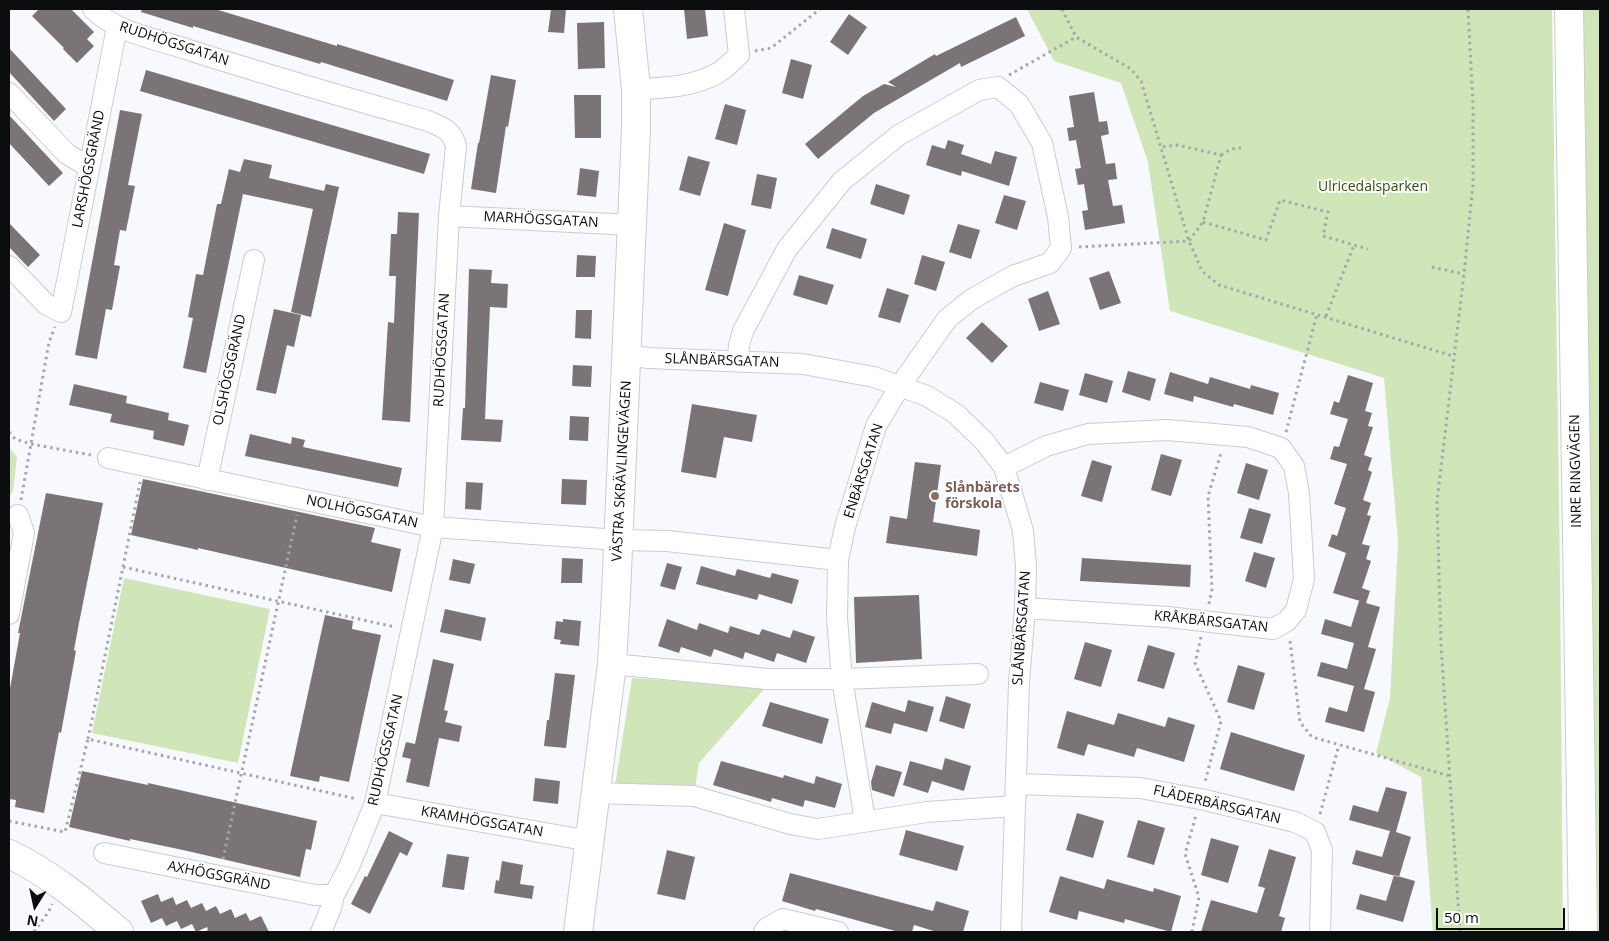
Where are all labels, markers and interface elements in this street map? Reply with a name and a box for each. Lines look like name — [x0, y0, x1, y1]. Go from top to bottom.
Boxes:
street label: RUDHÖGSGATAN — [117, 18, 231, 70]
street label: LARSHÖGSGRÄND — [69, 109, 109, 229]
park label: Ulricedalsparken — [1318, 179, 1428, 195]
street label: MARHÖGSGATAN — [483, 209, 599, 231]
street label: RUDHÖGSGATAN — [431, 293, 453, 407]
street label: OLSHÖGSGRÄND — [210, 313, 250, 427]
street label: SLÅNBÄRSGATAN — [664, 351, 780, 371]
street label: VÄSTRA SKRÄVLINGEVÄGEN — [609, 380, 635, 562]
street label: INRE RINGVÄGEN — [1567, 414, 1585, 528]
street label: ENBÄRSGATAN — [841, 421, 887, 521]
place label: Slånbärets förskola — [945, 480, 1020, 512]
marker: Slånbärets förskola — [929, 490, 941, 502]
street label: NOLHÖGSGATAN — [305, 492, 419, 532]
street label: SLÅNBÄRSGATAN — [1010, 570, 1034, 686]
street label: KRÅKBÄRSGATAN — [1153, 608, 1269, 636]
street label: RUDHÖGSGATAN — [365, 692, 407, 808]
street label: FLÄDERBÄRSGATAN — [1152, 782, 1282, 828]
street label: KRAMHÖGSGATAN — [420, 803, 544, 841]
street label: AXHÖGSGRÄND — [166, 858, 272, 894]
north arrow — [10, 881, 60, 931]
scale bar — [1439, 898, 1568, 930]
text: 50 m — [1444, 907, 1479, 927]
text: N — [25, 911, 40, 932]

